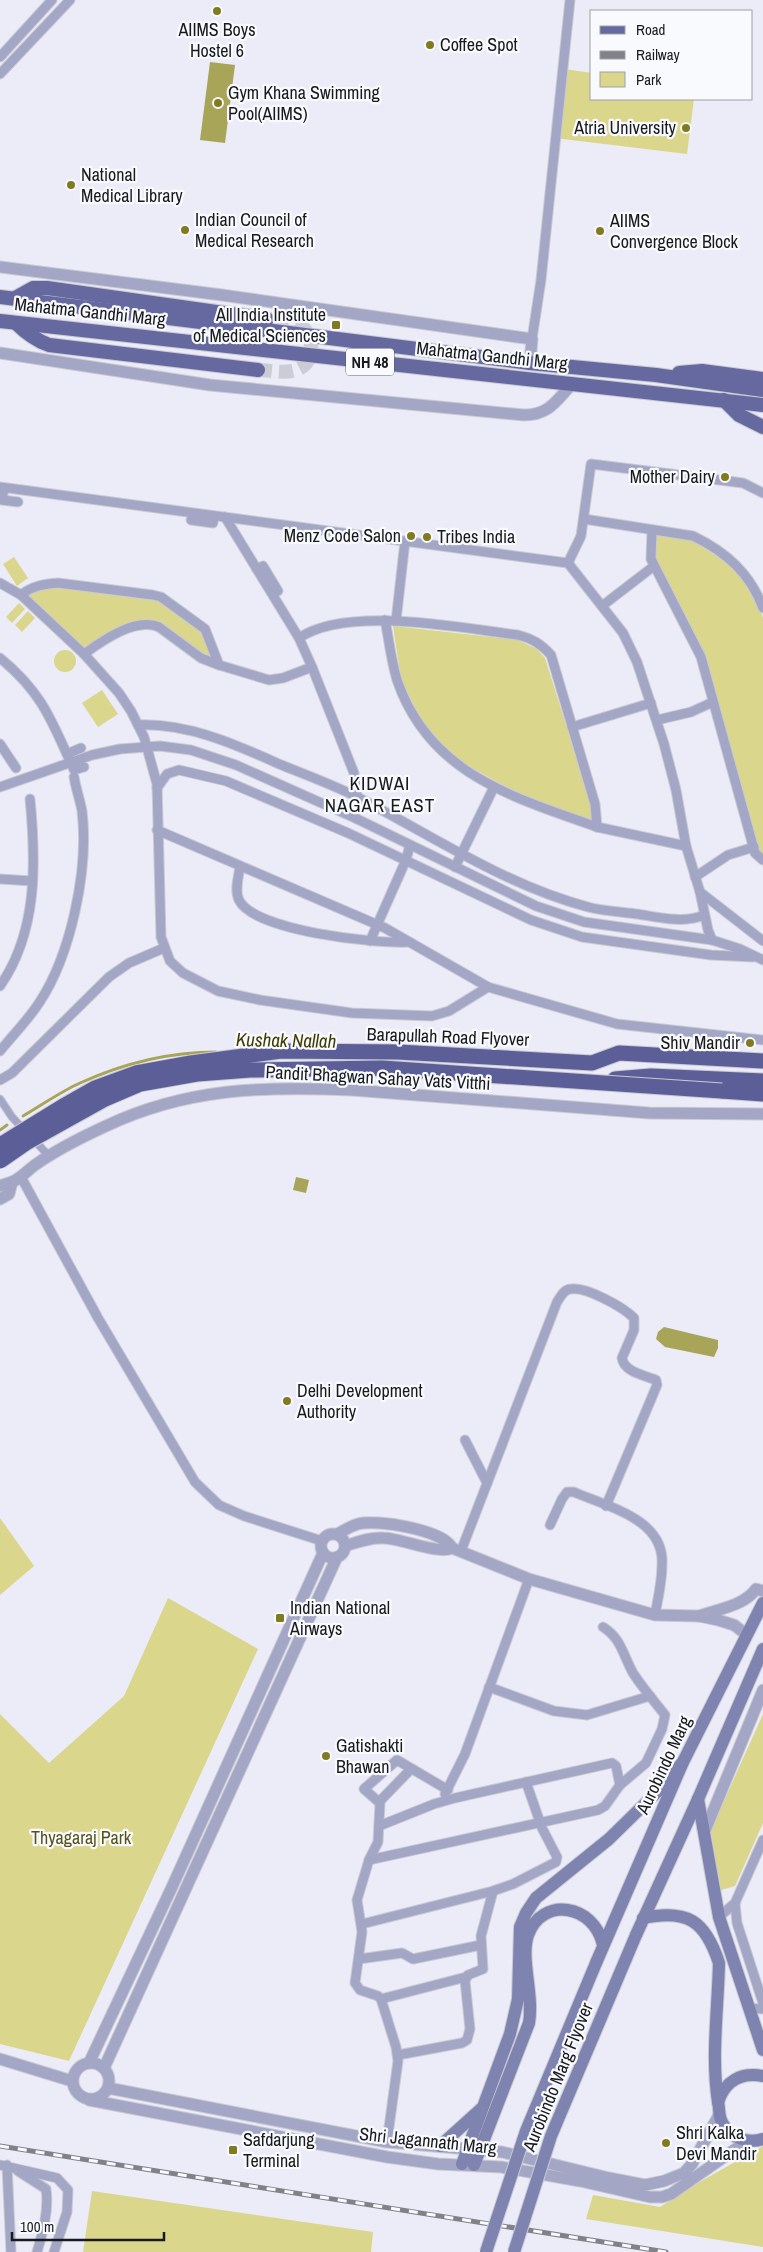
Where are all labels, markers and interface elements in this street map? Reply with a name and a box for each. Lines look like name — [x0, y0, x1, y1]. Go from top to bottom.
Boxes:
marker: AIIMS Boys Hostel 6 — [211, 5, 223, 17]
legend — [590, 10, 753, 100]
place label: AIIMS Boys Hostel 6 — [177, 17, 256, 63]
text: Road — [636, 19, 665, 40]
place label: Coffee Spot — [440, 32, 518, 57]
marker: Coffee Spot — [424, 39, 436, 51]
text: Railway — [636, 44, 681, 65]
text: Park — [636, 69, 662, 90]
place label: Gym Khana Swimming Pool(AIIMS) — [228, 80, 381, 126]
marker: Gym Khana Swimming Pool(AIIMS) — [212, 97, 224, 109]
place label: Atria University — [573, 115, 677, 140]
marker: Atria University — [680, 122, 692, 134]
place label: National Medical Library — [81, 162, 183, 208]
marker: National Medical Library — [65, 179, 77, 191]
place label: Indian Council of Medical Research — [195, 207, 314, 253]
place label: AIIMS Convergence Block — [609, 208, 739, 254]
marker: Indian Council of Medical Research — [179, 224, 191, 236]
marker: AIIMS Convergence Block — [594, 225, 606, 237]
street label: Mahatma Gandhi Marg — [13, 291, 168, 332]
place label: All India Institute of Medical Sciences — [193, 302, 326, 348]
marker: All India Institute of Medical Sciences — [330, 319, 342, 331]
street label: Mahatma Gandhi Marg — [415, 335, 570, 376]
road number: NH 48 — [346, 348, 394, 376]
place label: Mother Dairy — [630, 464, 716, 489]
marker: Mother Dairy — [719, 471, 731, 483]
place label: Menz Code Salon — [284, 523, 401, 548]
place label: Tribes India — [437, 524, 515, 549]
marker: Menz Code Salon — [405, 530, 417, 542]
marker: Tribes India — [421, 531, 433, 543]
district label: KIDWAI NAGAR EAST — [325, 770, 435, 818]
street label: Barapullah Road Flyover — [366, 1021, 530, 1052]
water label: Kushak Nallah — [236, 1026, 336, 1054]
place label: Shiv Mandir — [660, 1030, 740, 1055]
marker: Shiv Mandir — [744, 1037, 756, 1049]
street label: Pandit Bhagwan Sahay Vats Vitthi — [265, 1059, 491, 1096]
place label: Delhi Development Authority — [296, 1378, 423, 1424]
marker: Delhi Development Authority — [281, 1395, 293, 1407]
place label: Indian National Airways — [289, 1595, 390, 1641]
marker: Indian National Airways — [274, 1612, 286, 1624]
street label: Aurobindo Marg — [629, 1711, 698, 1819]
place label: Gatishakti Bhawan — [336, 1733, 403, 1779]
marker: Gatishakti Bhawan — [320, 1750, 332, 1762]
park label: Thyagaraj Park — [31, 1825, 132, 1850]
street label: Aurobindo Marg Flyover — [516, 1999, 599, 2156]
place label: Shri Kalka Devi Mandir — [676, 2120, 756, 2166]
street label: Shri Jagannath Marg — [358, 2121, 499, 2160]
place label: Safdarjung Terminal — [243, 2127, 315, 2173]
marker: Shri Kalka Devi Mandir — [660, 2137, 672, 2149]
marker: Safdarjung Terminal — [227, 2144, 239, 2156]
scale bar — [12, 2210, 165, 2242]
text: 100 m — [20, 2216, 54, 2237]

